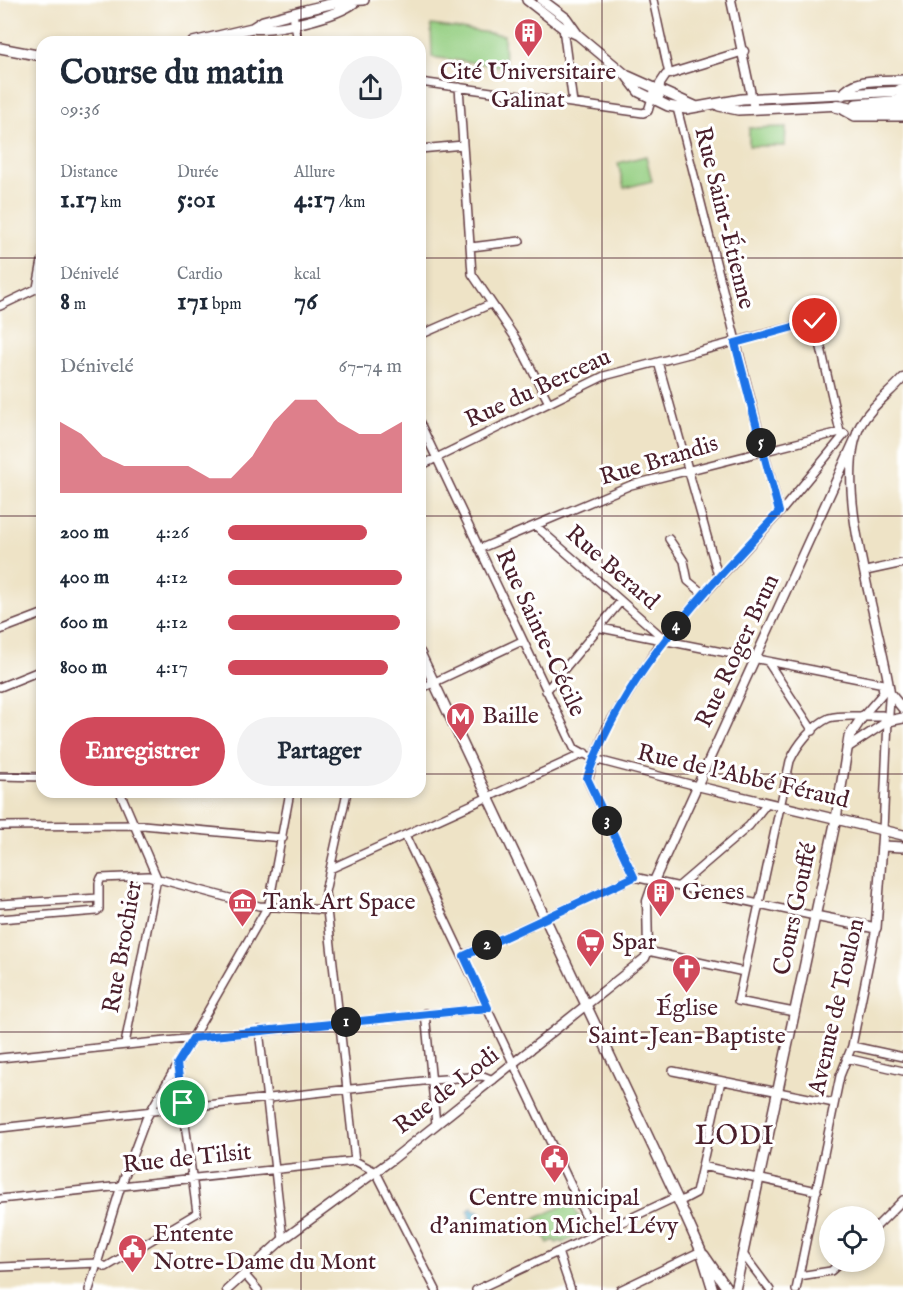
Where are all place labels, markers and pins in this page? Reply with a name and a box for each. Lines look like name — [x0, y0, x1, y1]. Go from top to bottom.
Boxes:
building icon: Cité Universitaire Galinat — [512, 16, 544, 58]
place label: Cité Universitaire Galinat — [440, 57, 616, 116]
pin — [789, 295, 840, 346]
pin: 5 — [746, 428, 776, 458]
pin: 4 — [661, 611, 691, 641]
metro station icon: Baille — [445, 700, 477, 742]
place label: Baille — [482, 701, 539, 732]
pin: 3 — [592, 806, 622, 836]
building icon: Genes — [645, 876, 677, 918]
place label: Genes — [682, 877, 744, 908]
museum icon: Tank Art Space — [226, 886, 258, 928]
place label: Tank Art Space — [263, 887, 415, 918]
supermarket icon: Spar — [575, 926, 607, 968]
place label: Spar — [612, 927, 657, 958]
pin: 2 — [472, 930, 502, 960]
church icon: Église Saint-Jean-Baptiste — [671, 952, 703, 994]
place label: Église Saint-Jean-Baptiste — [588, 993, 786, 1052]
pin: 1 — [331, 1007, 361, 1037]
pin — [157, 1077, 208, 1128]
public building icon: Centre municipal d'animation Michel Lévy — [538, 1142, 570, 1184]
place label: Centre municipal d'animation Michel Lévy — [430, 1183, 678, 1242]
place label: Entente Notre-Dame du Mont — [153, 1219, 376, 1278]
public building icon: Entente Notre-Dame du Mont — [116, 1232, 148, 1274]

